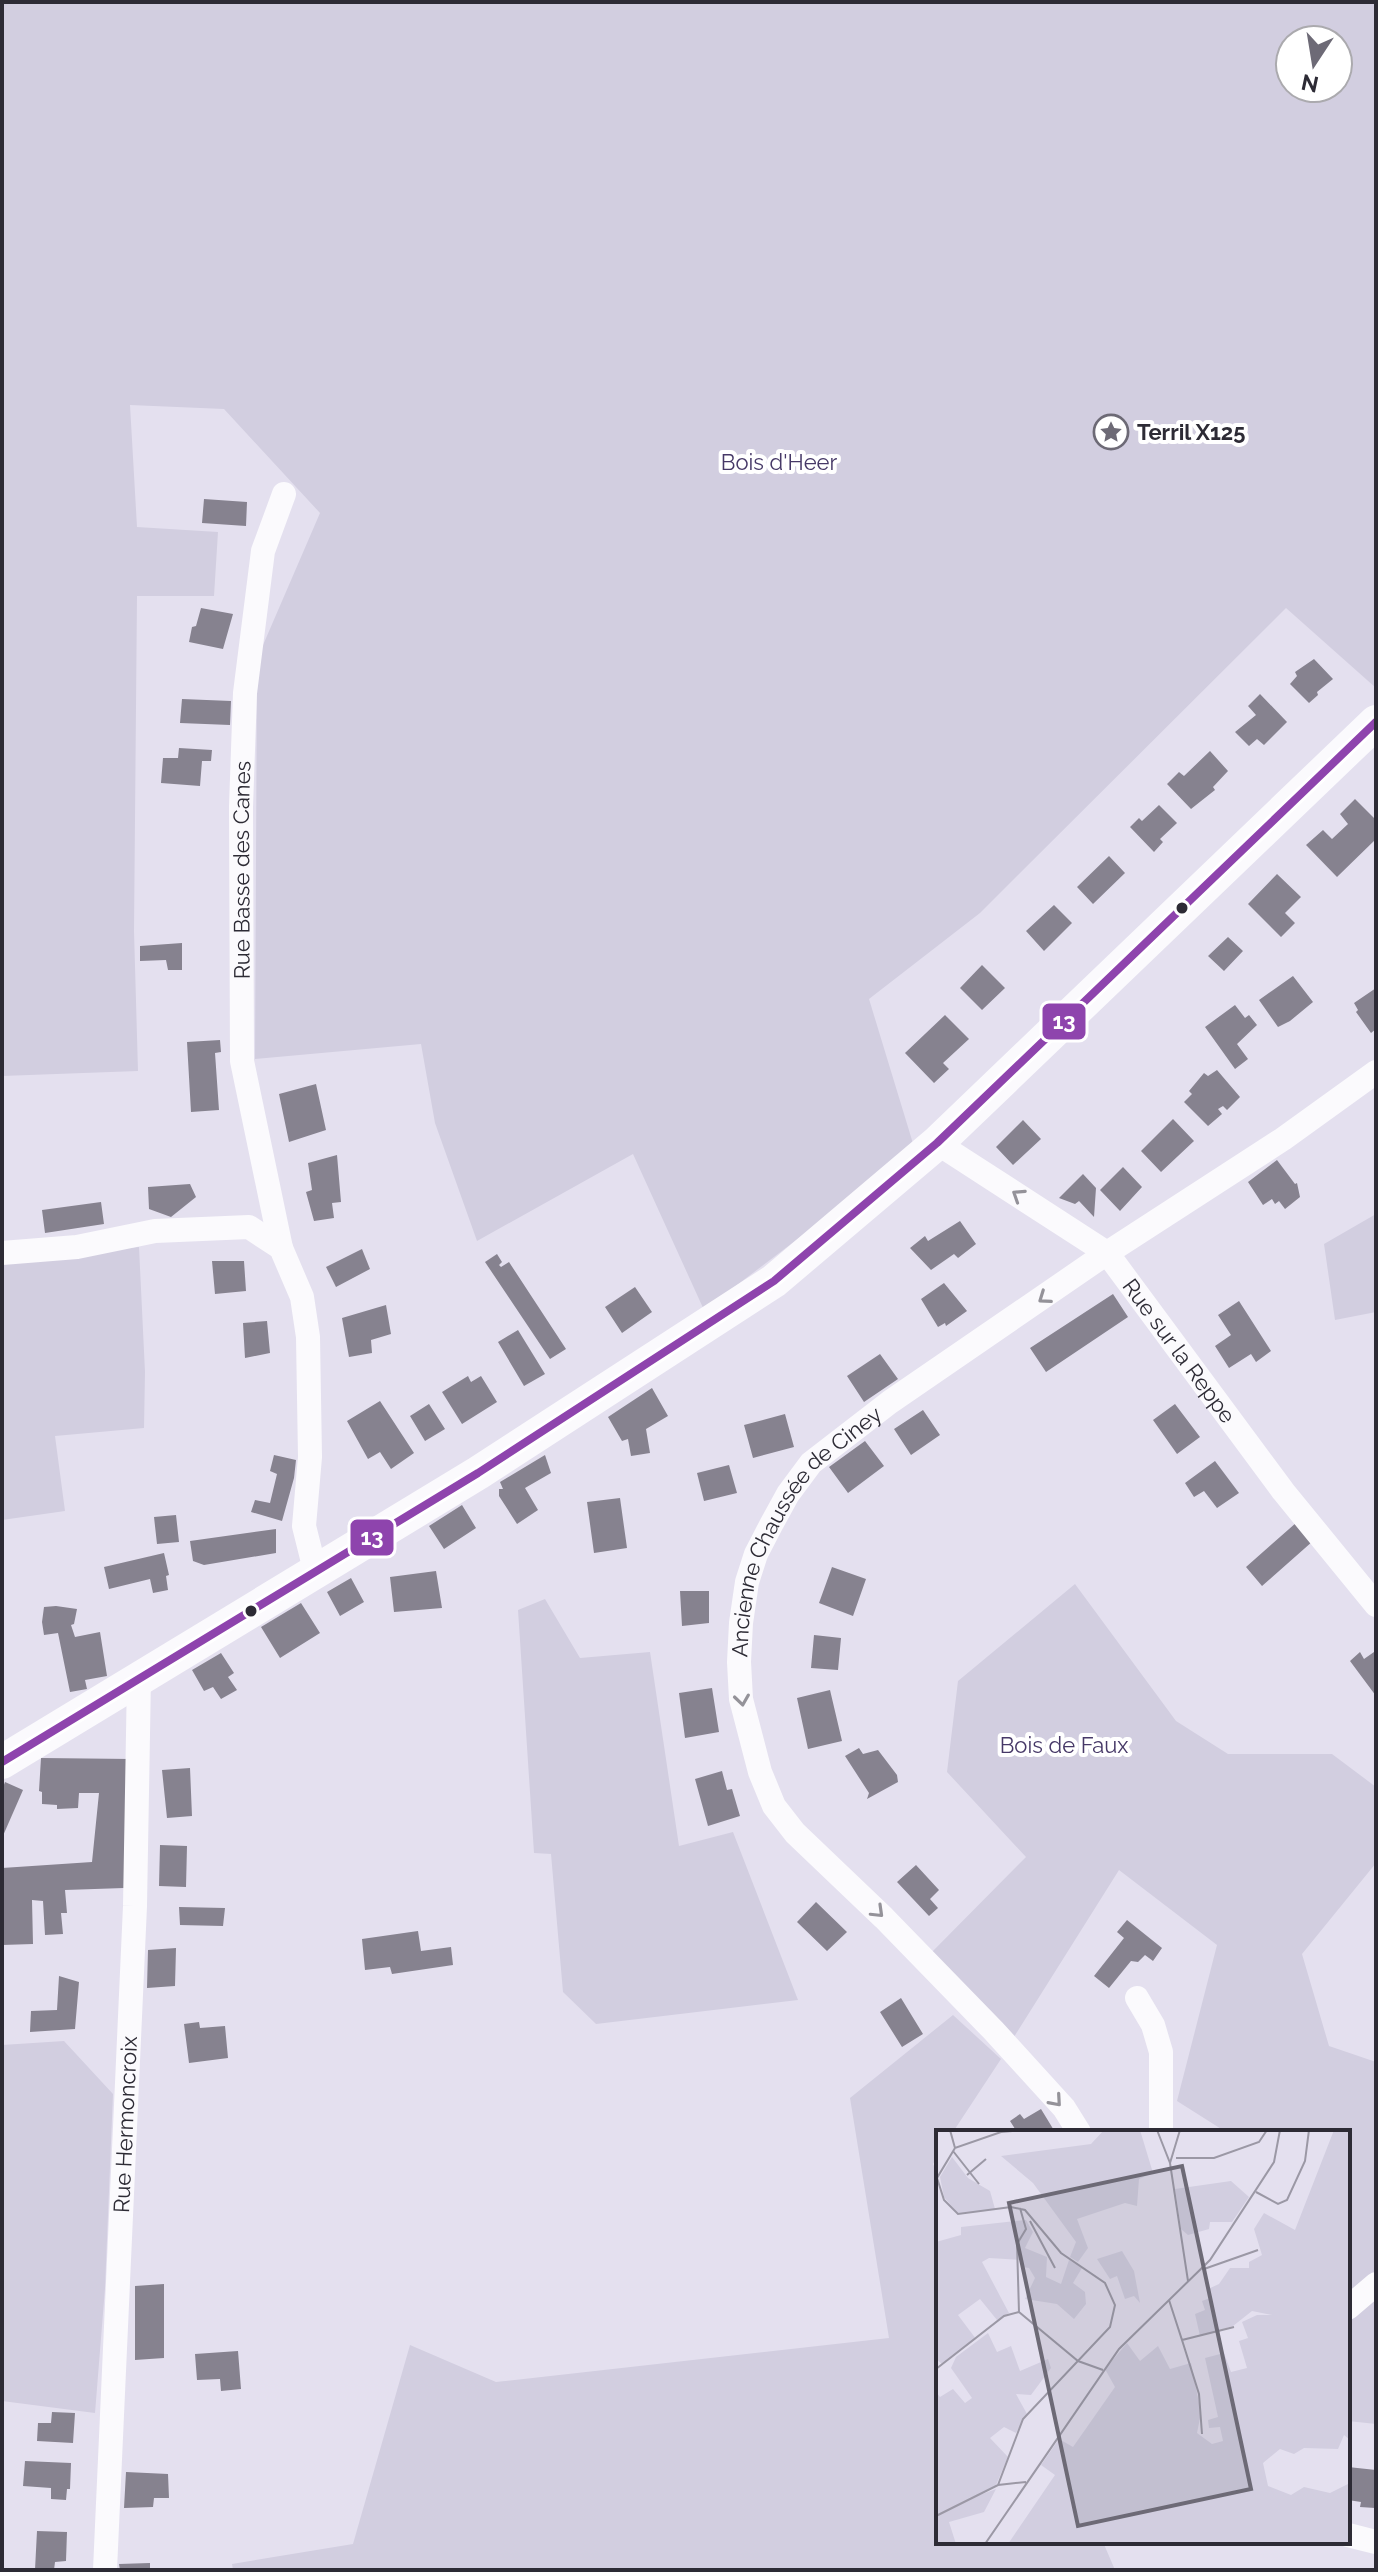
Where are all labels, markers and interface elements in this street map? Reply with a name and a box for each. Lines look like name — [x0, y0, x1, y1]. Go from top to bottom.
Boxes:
north arrow — [1274, 24, 1354, 104]
text: N — [1299, 69, 1321, 98]
place icon: Terril X125 — [1092, 413, 1130, 451]
place label: Terril X125 — [1137, 419, 1245, 445]
park label: Bois d'Heer — [721, 449, 837, 475]
street label: Rue Basse des Canes — [228, 760, 256, 979]
unlabelled marker — [1174, 900, 1190, 916]
line badge: 13 — [1041, 1002, 1087, 1041]
text: 13 — [1052, 1008, 1076, 1034]
one-way arrow — [1013, 1190, 1027, 1205]
street label: Rue sur la Reppe — [1117, 1273, 1241, 1428]
one-way arrow — [1038, 1288, 1052, 1303]
street label: Ancienne Chaussée de Ciney — [726, 1400, 887, 1658]
line badge: 13 — [349, 1518, 395, 1557]
text: 13 — [360, 1524, 384, 1550]
unlabelled marker — [243, 1603, 259, 1619]
one-way arrow — [733, 1693, 750, 1707]
park label: Bois de Faux — [1000, 1732, 1128, 1758]
one-way arrow — [869, 1903, 883, 1917]
street label: Rue Hermoncroix — [108, 2035, 142, 2214]
one-way arrow — [1047, 2091, 1061, 2106]
inset map — [936, 2130, 1350, 2544]

